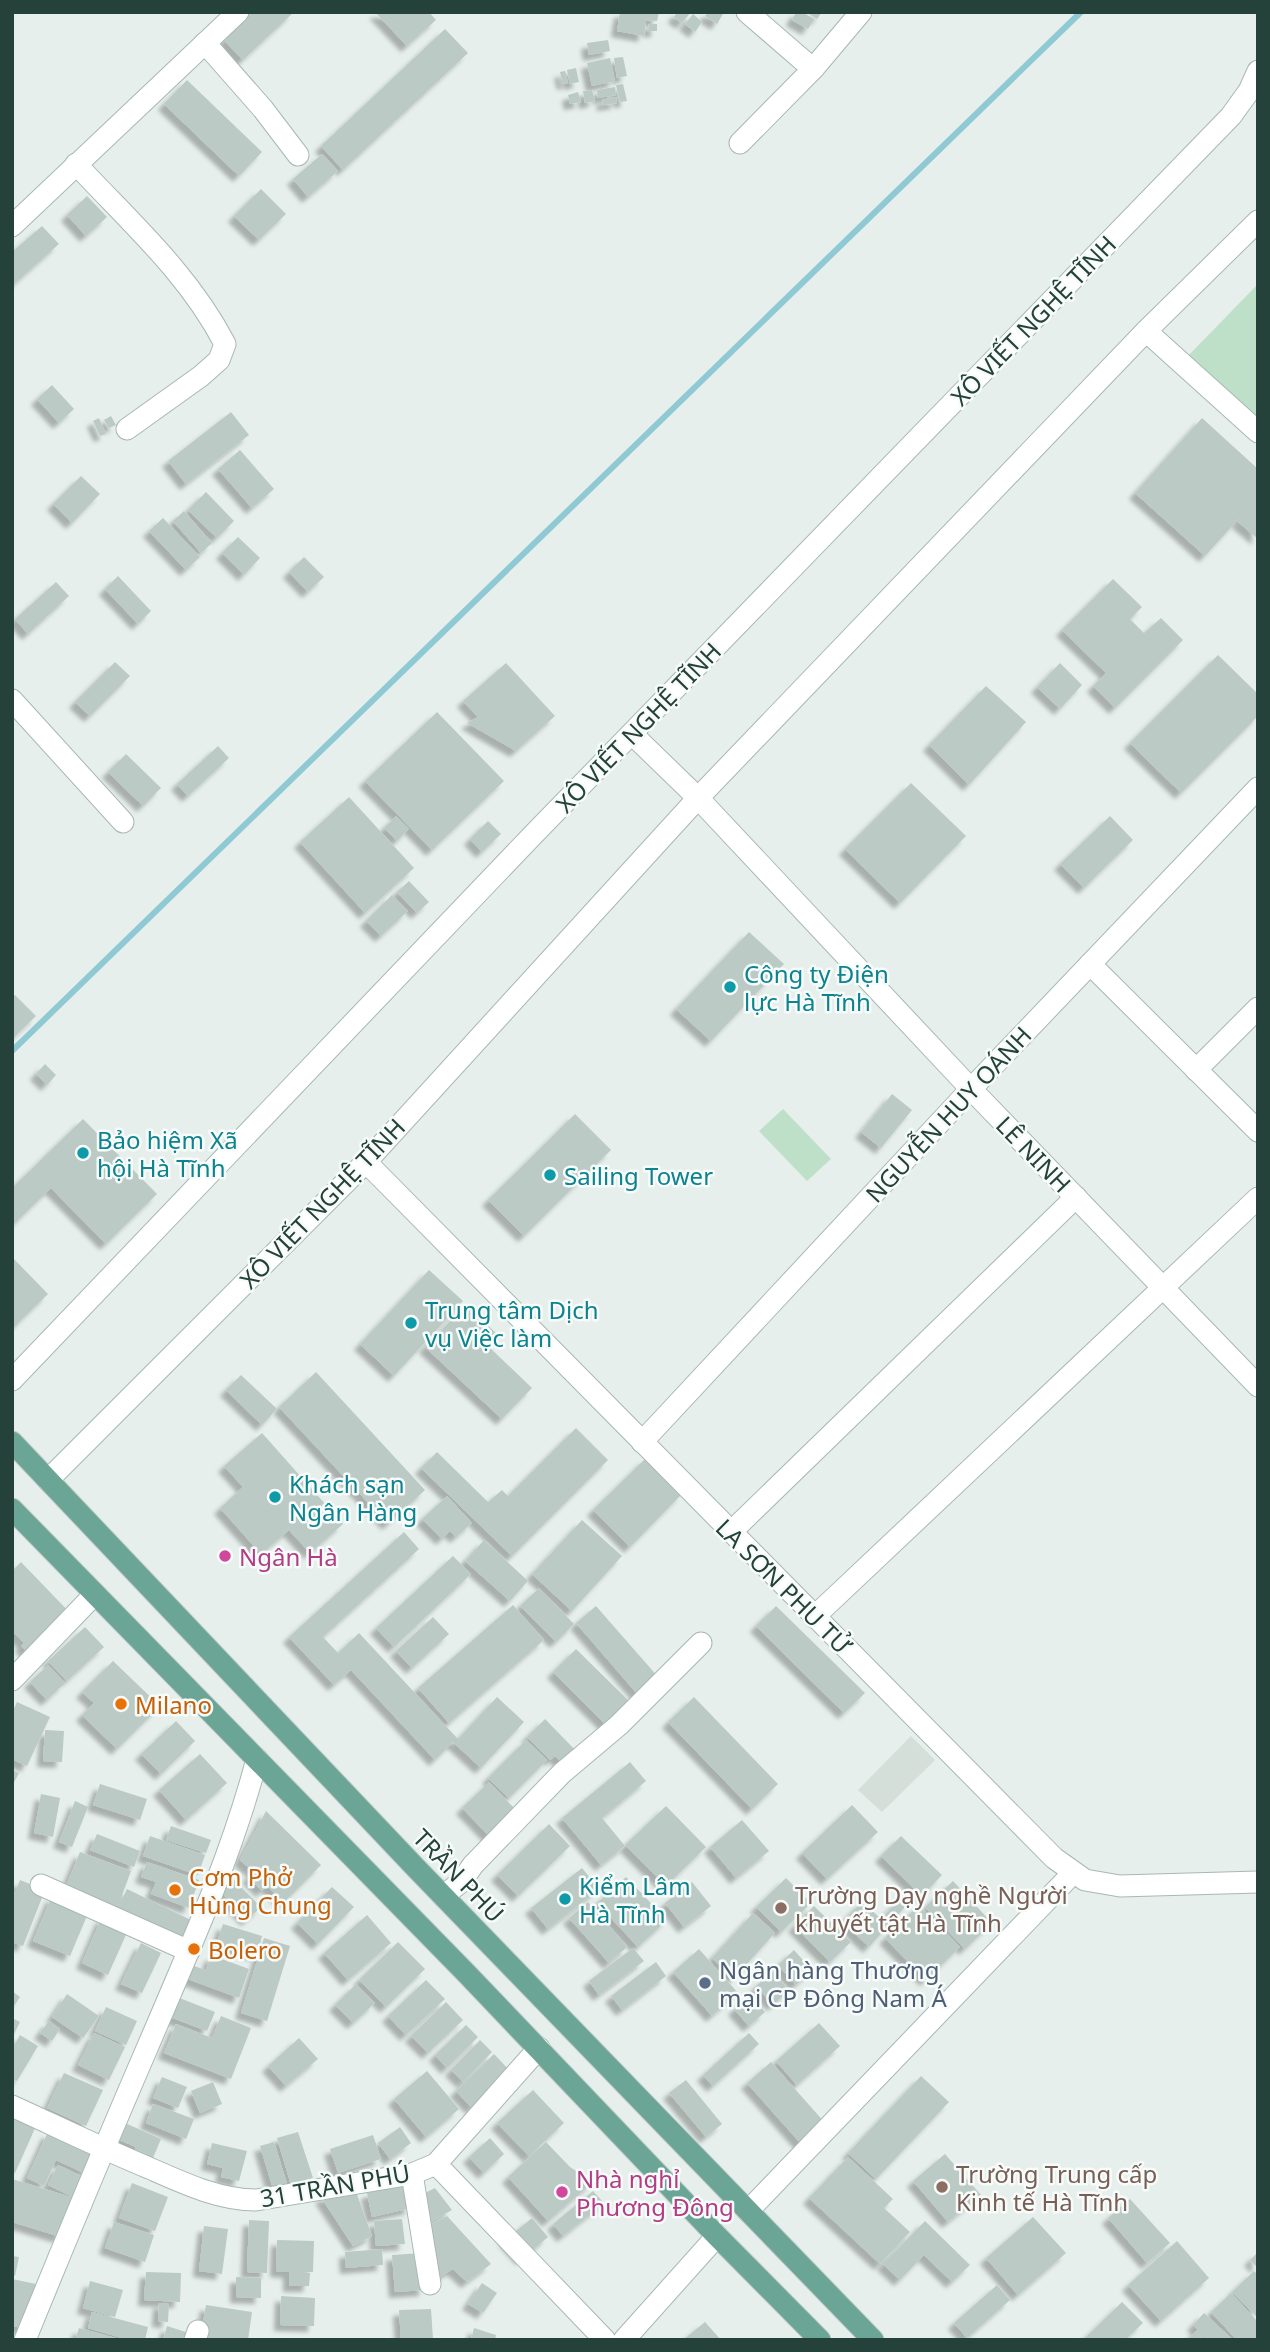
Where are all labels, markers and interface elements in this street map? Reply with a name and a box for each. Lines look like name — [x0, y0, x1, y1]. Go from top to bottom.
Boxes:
street label: XÔ VIẾT NGHỆ TĨNH — [943, 228, 1123, 412]
street label: XÔ VIẾT NGHỆ TĨNH — [548, 635, 728, 819]
place label: Công ty Điện lực Hà Tĩnh — [744, 957, 889, 1018]
marker: Công ty Điện lực Hà Tĩnh — [722, 979, 738, 995]
street label: NGUYỄN HUY OÁNH — [858, 1019, 1038, 1209]
street label: LÊ NINH — [989, 1109, 1079, 1199]
street label: XÔ VIẾT NGHỆ TĨNH — [232, 1111, 412, 1295]
place label: Bảo hiệm Xã hội Hà Tĩnh — [97, 1123, 238, 1184]
marker: Bảo hiệm Xã hội Hà Tĩnh — [75, 1145, 91, 1161]
place label: Sailing Tower — [564, 1159, 713, 1192]
marker: Sailing Tower — [542, 1167, 558, 1183]
place label: Trung tâm Dịch vụ Việc làm — [425, 1293, 599, 1354]
marker: Trung tâm Dịch vụ Việc làm — [403, 1315, 419, 1331]
place label: Khách sạn Ngân Hàng — [289, 1467, 417, 1528]
marker: Khách sạn Ngân Hàng — [267, 1489, 283, 1505]
street label: LA SƠN PHU TỬ — [709, 1511, 860, 1662]
place label: Ngân Hà — [239, 1540, 338, 1573]
marker: Ngân Hà — [217, 1548, 233, 1564]
place label: Milano — [135, 1688, 212, 1721]
marker: Milano — [113, 1696, 129, 1712]
street label: TRẦN PHÚ — [406, 1821, 512, 1929]
place label: Cơm Phở Hùng Chung — [189, 1860, 332, 1921]
place label: Kiểm Lâm Hà Tĩnh — [579, 1869, 691, 1930]
place label: Trường Dạy nghề Người khuyết tật Hà Tĩnh — [795, 1878, 1068, 1939]
marker: Cơm Phở Hùng Chung — [167, 1882, 183, 1898]
marker: Kiểm Lâm Hà Tĩnh — [557, 1891, 573, 1907]
marker: Trường Dạy nghề Người khuyết tật Hà Tĩnh — [773, 1900, 789, 1916]
place label: Bolero — [208, 1933, 282, 1966]
marker: Bolero — [186, 1941, 202, 1957]
place label: Ngân hàng Thương mại CP Đông Nam Á — [719, 1953, 948, 2014]
marker: Ngân hàng Thương mại CP Đông Nam Á — [697, 1975, 713, 1991]
street label: 31 TRẦN PHÚ — [257, 2156, 413, 2214]
place label: Trường Trung cấp Kinh tế Hà Tĩnh — [956, 2157, 1157, 2218]
place label: Nhà nghỉ Phương Đông — [576, 2162, 734, 2223]
marker: Trường Trung cấp Kinh tế Hà Tĩnh — [934, 2179, 950, 2195]
marker: Nhà nghỉ Phương Đông — [554, 2184, 570, 2200]

